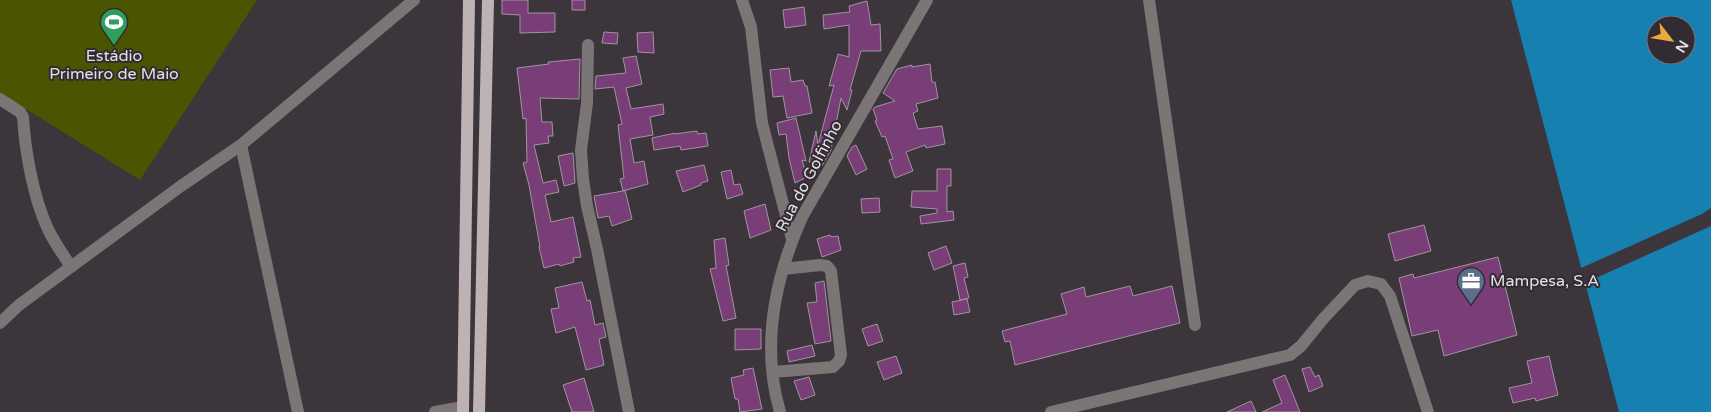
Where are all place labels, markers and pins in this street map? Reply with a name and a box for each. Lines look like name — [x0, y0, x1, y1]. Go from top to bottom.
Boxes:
sports icon: Estádio Primeiro de Maio — [99, 7, 129, 46]
place label: Estádio Primeiro de Maio — [49, 46, 179, 84]
office icon: Mampesa, S.A — [1456, 266, 1486, 305]
place label: Mampesa, S.A — [1490, 271, 1599, 291]

